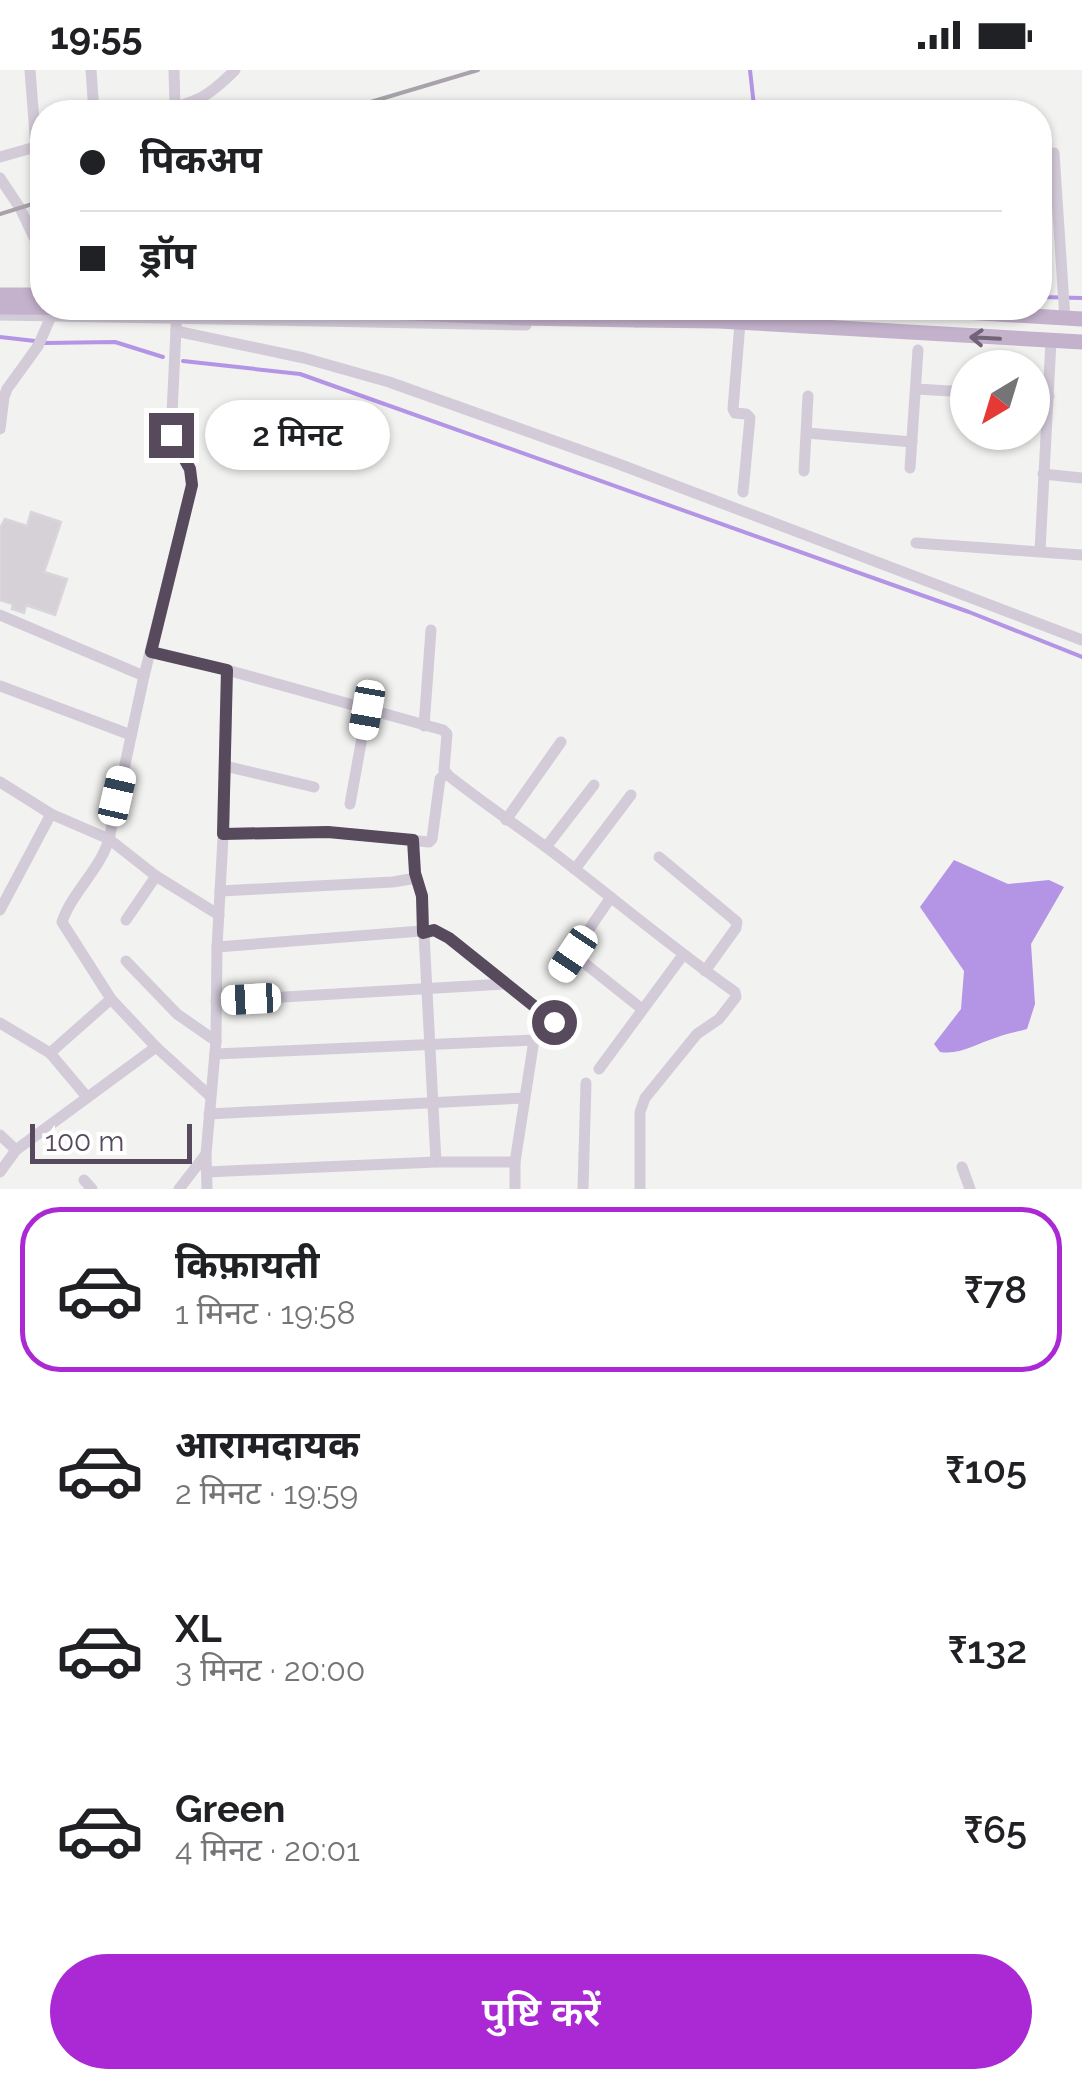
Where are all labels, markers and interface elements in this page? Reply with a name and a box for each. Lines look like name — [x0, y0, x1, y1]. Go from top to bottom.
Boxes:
text: 19:55 — [50, 13, 143, 58]
text: पिकअप — [140, 137, 262, 182]
text: ड्रॉप — [140, 233, 196, 278]
one-way arrow — [969, 328, 1001, 347]
north arrow — [950, 350, 1050, 450]
map controls — [950, 350, 1050, 450]
callout: 2 मिनट — [206, 400, 391, 470]
route end — [149, 413, 194, 458]
text: 2 मिनट — [252, 416, 343, 453]
car — [347, 678, 387, 742]
car — [96, 763, 138, 829]
car — [544, 921, 602, 987]
car — [220, 982, 282, 1016]
route start — [532, 1000, 577, 1045]
scale bar — [30, 1119, 192, 1164]
text: 100 m — [45, 1125, 124, 1158]
text: किफ़ायती — [175, 1242, 319, 1287]
icon: car — [55, 1245, 145, 1335]
text: ₹78 — [964, 1267, 1027, 1312]
text: 1 मिनट · 19:58 — [175, 1294, 355, 1331]
text: आरामदायक — [175, 1422, 359, 1467]
icon: car — [55, 1425, 145, 1515]
text: ₹105 — [945, 1447, 1027, 1492]
text: 2 मिनट · 19:59 — [175, 1474, 358, 1511]
icon: car — [55, 1605, 145, 1695]
text: XL — [175, 1606, 222, 1651]
text: ₹132 — [948, 1627, 1027, 1672]
text: 3 मिनट · 20:00 — [175, 1651, 365, 1688]
icon: car — [55, 1785, 145, 1875]
text: Green — [175, 1786, 285, 1831]
text: ₹65 — [963, 1807, 1027, 1852]
text: 4 मिनट · 20:01 — [175, 1831, 360, 1868]
button: पुष्टि करें — [50, 1954, 1032, 2069]

